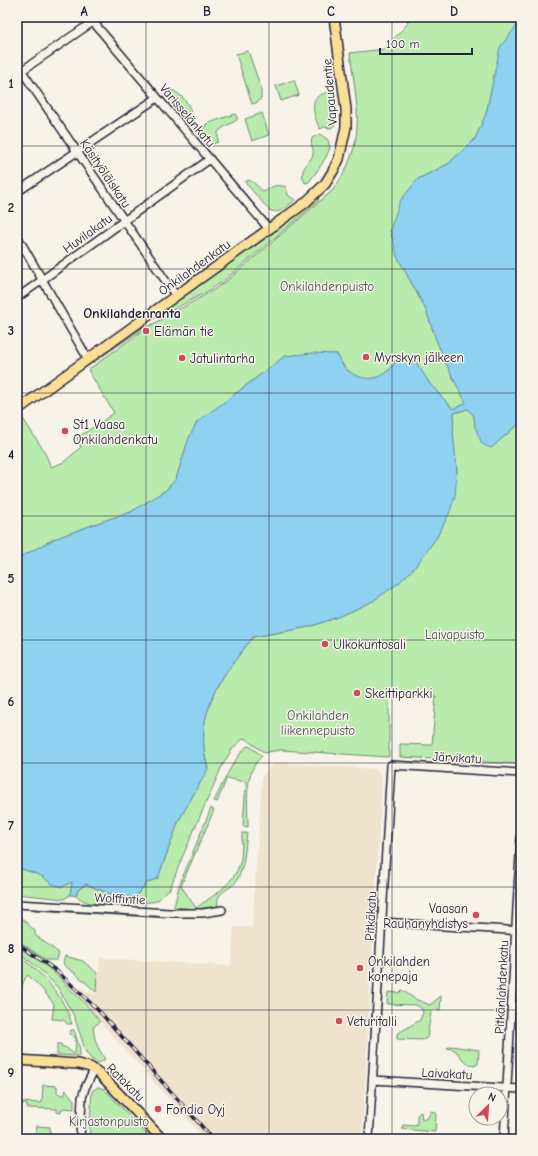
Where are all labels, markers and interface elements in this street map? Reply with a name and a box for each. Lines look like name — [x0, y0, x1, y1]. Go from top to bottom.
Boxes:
text: A — [80, 4, 88, 19]
text: B — [203, 4, 211, 19]
text: C — [327, 4, 335, 19]
text: D — [450, 4, 458, 19]
scale bar — [380, 30, 472, 56]
text: 100 m — [386, 37, 419, 51]
street label: Vapaudentie — [319, 57, 340, 126]
text: 1 — [8, 76, 14, 91]
street label: Varisselänkatu — [157, 81, 218, 150]
street label: Käsityöläiskatu — [77, 136, 134, 210]
text: 2 — [8, 200, 14, 215]
street label: Huvilakatu — [60, 211, 115, 256]
street label: Onkilahdenkatu — [156, 236, 233, 298]
park label: Onkilahdenpuisto — [280, 279, 374, 294]
district label: Onkilahdenranta — [83, 305, 181, 322]
text: 3 — [8, 323, 14, 338]
place label: Elämän tie — [154, 324, 214, 339]
marker: Elämän tie — [141, 326, 151, 336]
place label: Myrskyn jälkeen — [374, 350, 464, 365]
place label: Jatulintarha — [190, 351, 255, 366]
marker: Myrskyn jälkeen — [361, 352, 371, 362]
marker: Jatulintarha — [177, 353, 187, 363]
place label: St1 Vaasa Onkilahdenkatu — [73, 417, 158, 447]
marker: St1 Vaasa Onkilahdenkatu — [60, 426, 70, 436]
text: 4 — [8, 447, 14, 462]
text: 5 — [8, 571, 15, 586]
park label: Laivapuisto — [425, 627, 485, 642]
place label: Ulkokuntosali — [333, 637, 406, 652]
marker: Ulkokuntosali — [320, 639, 330, 649]
place label: Skeittiparkki — [365, 686, 432, 701]
marker: Skeittiparkki — [352, 688, 362, 698]
text: 6 — [8, 694, 15, 709]
park label: Onkilahden liikennepuisto — [281, 708, 355, 738]
street label: Järvikatu — [432, 749, 482, 766]
text: 7 — [8, 818, 14, 833]
street label: Wolffintie — [94, 890, 146, 907]
street label: Pitkäkatu — [362, 891, 379, 941]
place label: Vaasan Rauhanyhdistys — [383, 901, 468, 931]
marker: Vaasan Rauhanyhdistys — [471, 910, 481, 920]
street label: Pitkänlahdenkatu — [492, 940, 511, 1034]
text: 8 — [8, 941, 14, 956]
place label: Onkilahden konepaja — [368, 954, 430, 984]
marker: Onkilahden konepaja — [355, 963, 365, 973]
place label: Veturitalli — [347, 1014, 397, 1029]
marker: Veturitalli — [334, 1016, 344, 1026]
street label: Ratakatu — [104, 1060, 148, 1104]
text: 9 — [8, 1065, 15, 1080]
street label: Laivakatu — [421, 1065, 473, 1082]
north arrow — [468, 1086, 508, 1126]
text: N — [486, 1090, 498, 1105]
place label: Fondia Oyj — [166, 1102, 225, 1117]
marker: Fondia Oyj — [153, 1104, 163, 1114]
park label: Kirjastonpuisto — [69, 1114, 149, 1129]

